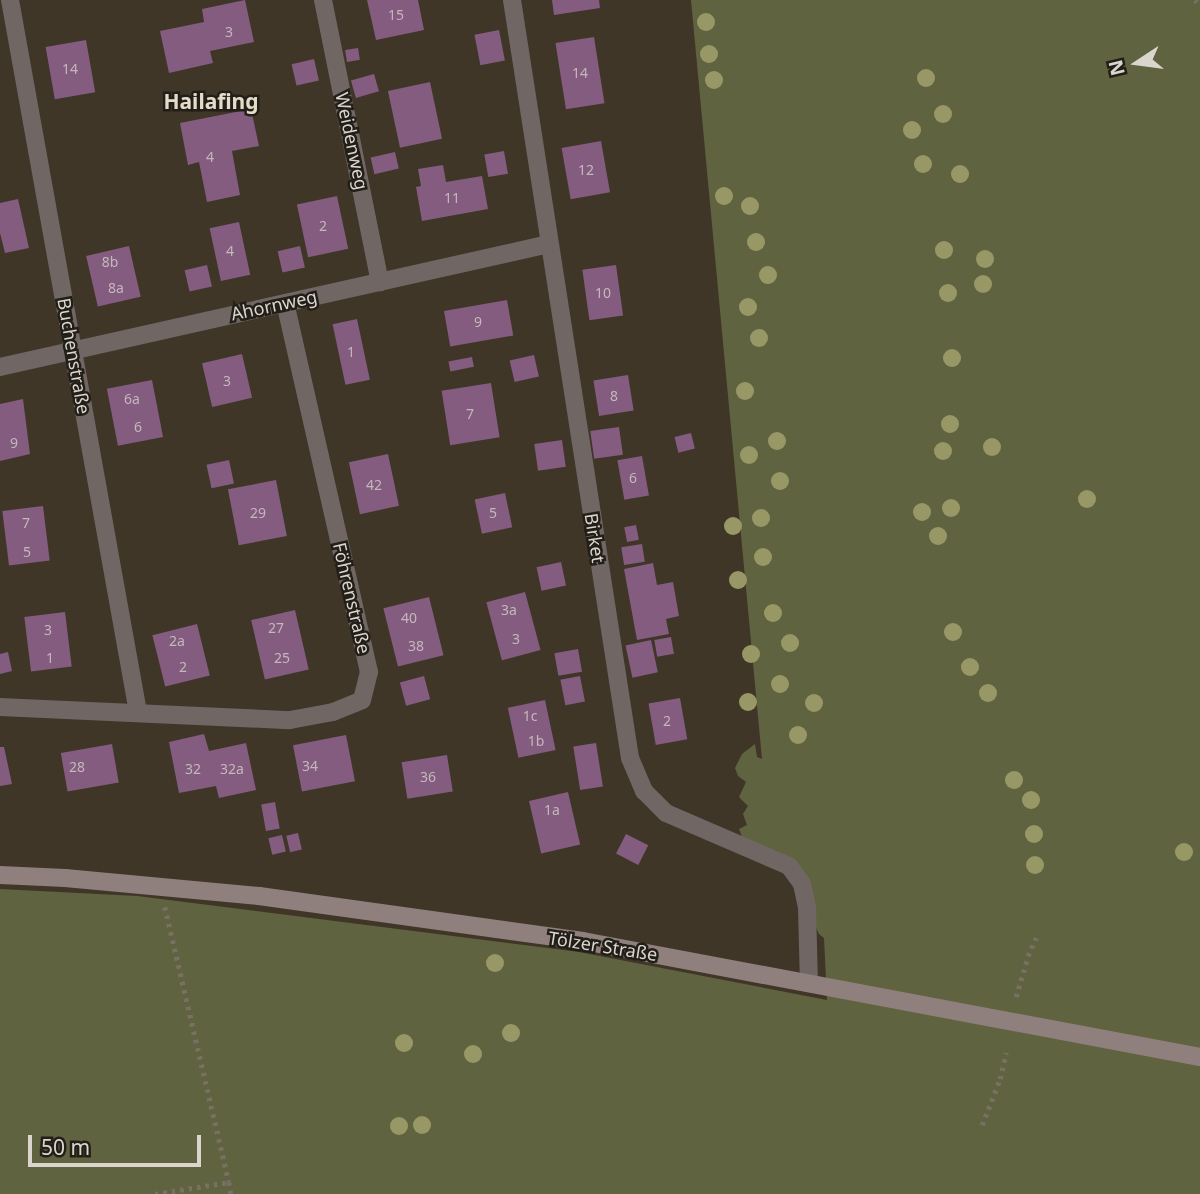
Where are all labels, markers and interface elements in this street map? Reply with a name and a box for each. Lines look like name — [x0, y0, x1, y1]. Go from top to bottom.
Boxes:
house number: 15 — [388, 7, 404, 23]
house number: 3 — [225, 24, 233, 40]
north arrow — [1102, 28, 1172, 98]
text: N — [1102, 57, 1131, 78]
house number: 14 — [62, 61, 78, 77]
house number: 14 — [572, 65, 588, 81]
district label: Hailafing — [163, 88, 259, 114]
street label: Weidenweg — [331, 90, 373, 192]
house number: 4 — [206, 149, 214, 165]
house number: 12 — [578, 162, 594, 178]
house number: 11 — [444, 190, 460, 206]
house number: 2 — [319, 218, 327, 234]
house number: 4 — [226, 243, 234, 259]
house number: 8b — [102, 254, 118, 270]
house number: 8a — [108, 280, 124, 296]
street label: Ahornweg — [229, 285, 319, 325]
house number: 10 — [595, 285, 611, 301]
street label: Buchenstraße — [53, 296, 95, 416]
house number: 9 — [474, 314, 482, 330]
house number: 1 — [347, 344, 355, 360]
house number: 3 — [223, 373, 231, 389]
house number: 8 — [610, 388, 618, 404]
house number: 6a — [124, 391, 140, 407]
house number: 7 — [466, 406, 474, 422]
house number: 6 — [134, 419, 142, 435]
house number: 9 — [10, 435, 18, 451]
house number: 6 — [629, 470, 637, 486]
house number: 42 — [366, 477, 382, 493]
house number: 29 — [250, 505, 266, 521]
house number: 5 — [489, 505, 497, 521]
street label: Birket — [580, 512, 610, 564]
house number: 7 — [22, 515, 30, 531]
street label: Föhrenstraße — [329, 540, 375, 656]
house number: 5 — [23, 544, 31, 560]
house number: 3a — [501, 602, 517, 618]
house number: 40 — [401, 610, 417, 626]
house number: 27 — [268, 620, 284, 636]
house number: 3 — [44, 622, 52, 638]
house number: 3 — [512, 631, 520, 647]
house number: 2a — [169, 633, 185, 649]
house number: 38 — [408, 638, 424, 654]
house number: 1 — [46, 650, 54, 666]
house number: 25 — [274, 650, 290, 666]
house number: 2 — [179, 659, 187, 675]
house number: 1c — [523, 708, 537, 724]
house number: 2 — [663, 713, 671, 729]
house number: 1b — [528, 733, 544, 749]
house number: 34 — [302, 758, 318, 774]
house number: 28 — [69, 759, 85, 775]
house number: 32 — [185, 761, 201, 777]
house number: 32a — [220, 761, 244, 777]
house number: 36 — [420, 769, 436, 785]
house number: 1a — [544, 802, 560, 818]
street label: Tölzer Straße — [547, 927, 659, 965]
scale bar — [32, 1120, 205, 1164]
text: 50 m — [41, 1133, 90, 1161]

